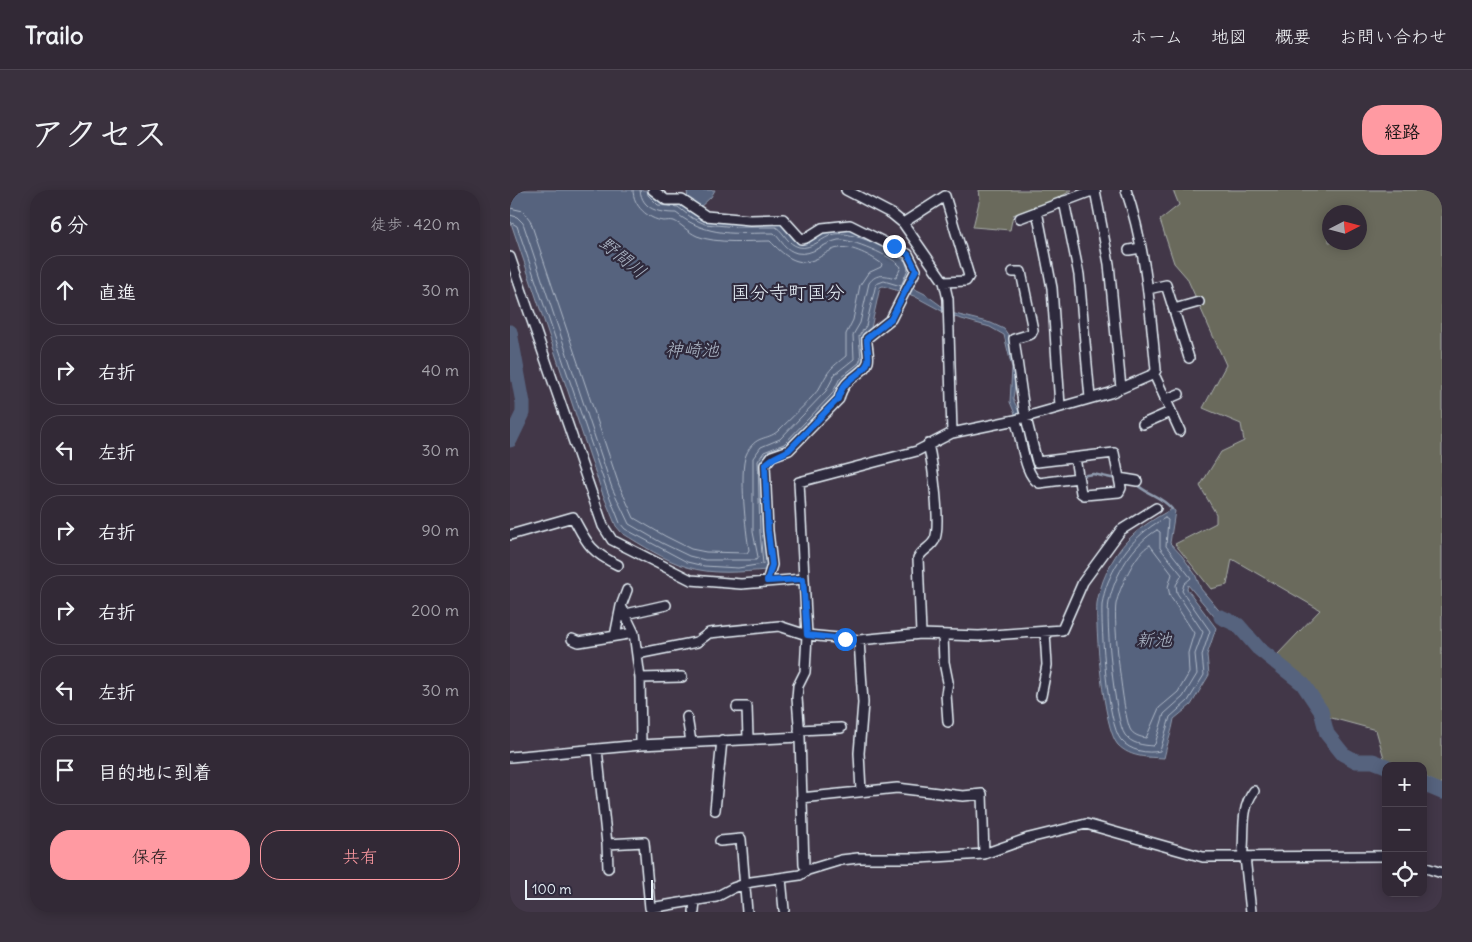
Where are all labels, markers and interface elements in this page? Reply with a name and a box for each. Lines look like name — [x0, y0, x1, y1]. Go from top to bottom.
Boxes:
text: Trailo — [25, 20, 83, 50]
text: ホーム — [1130, 25, 1183, 48]
text: 地図 — [1211, 25, 1247, 48]
text: 概要 — [1275, 25, 1311, 48]
text: お問い合わせ — [1339, 25, 1447, 48]
button: 経路 — [1362, 105, 1442, 155]
text: アクセス — [30, 111, 168, 155]
north arrow — [1322, 205, 1367, 250]
text: 6 分 — [50, 211, 88, 238]
text: 徒歩 · 420 m — [370, 214, 460, 234]
water label: 野間川 — [595, 231, 651, 283]
route end — [883, 235, 906, 258]
icon: ahead — [51, 276, 79, 304]
text: 直進 — [98, 280, 136, 304]
text: 30 m — [422, 280, 459, 300]
district label: 国分寺町国分 — [731, 280, 845, 304]
water label: 神崎池 — [665, 338, 720, 361]
icon: right — [51, 356, 79, 384]
text: 右折 — [98, 360, 136, 384]
text: 40 m — [421, 360, 459, 380]
icon: left — [51, 436, 79, 464]
text: 左折 — [98, 440, 136, 464]
text: 30 m — [422, 440, 459, 460]
icon: right — [51, 516, 79, 544]
text: 右折 — [98, 520, 136, 544]
text: 90 m — [421, 520, 459, 540]
icon: right — [51, 596, 79, 624]
text: 右折 — [98, 600, 136, 624]
text: 200 m — [411, 600, 459, 620]
route start — [834, 628, 857, 651]
water label: 新池 — [1136, 628, 1173, 651]
icon: left — [51, 676, 79, 704]
text: 左折 — [98, 680, 136, 704]
text: 30 m — [422, 680, 459, 700]
icon: arrive — [51, 756, 79, 784]
text: 目的地に到着 — [98, 760, 212, 784]
map controls — [1382, 762, 1427, 897]
button: + — [1382, 762, 1427, 807]
button: − — [1382, 807, 1427, 852]
button: 保存 — [50, 830, 250, 880]
button: 共有 — [260, 830, 460, 880]
button: locate — [1382, 852, 1427, 897]
scale bar — [525, 877, 652, 900]
text: 100 m — [532, 880, 572, 898]

